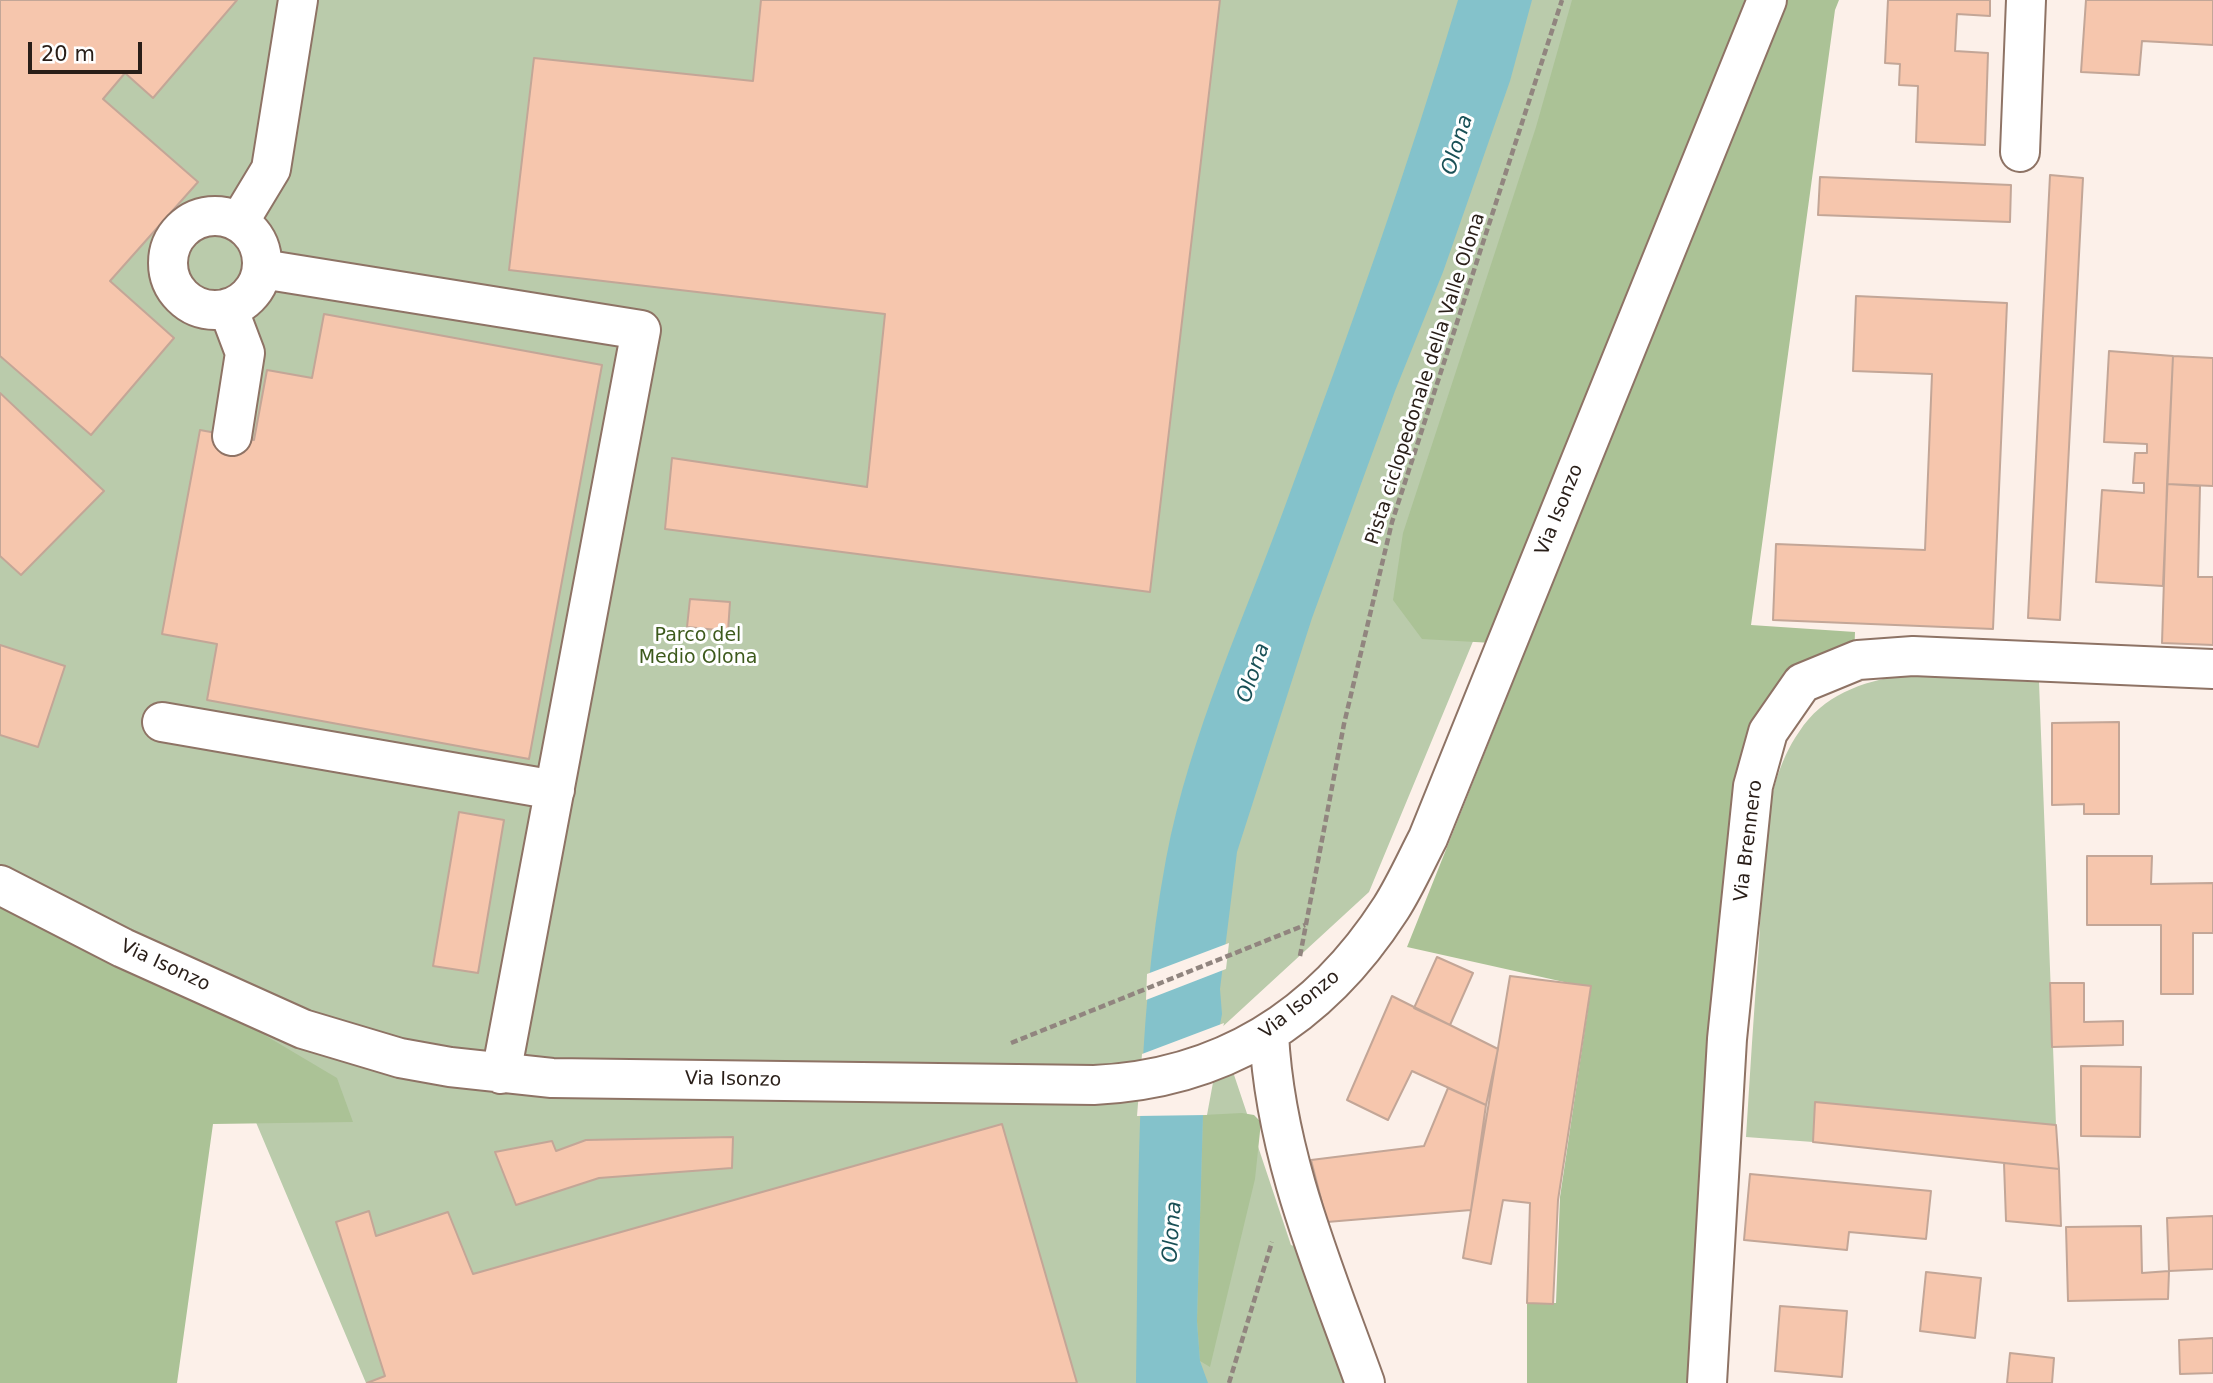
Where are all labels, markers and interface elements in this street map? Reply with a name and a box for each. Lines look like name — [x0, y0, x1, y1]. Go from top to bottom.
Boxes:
scale bar — [32, 28, 145, 72]
text: 20 m — [41, 42, 95, 66]
water label: Olona — [1437, 112, 1479, 178]
street label: Pista ciclopedonale della Valle Olona — [1361, 210, 1491, 548]
street label: Via Isonzo — [1531, 461, 1589, 559]
park label: Parco del Medio Olona — [639, 625, 757, 669]
water label: Olona — [1232, 640, 1276, 706]
street label: Via Brennero — [1730, 779, 1768, 903]
street label: Via Isonzo — [117, 935, 213, 997]
street label: Via Isonzo — [1255, 966, 1345, 1044]
street label: Via Isonzo — [685, 1068, 781, 1092]
water label: Olona — [1158, 1201, 1188, 1263]

